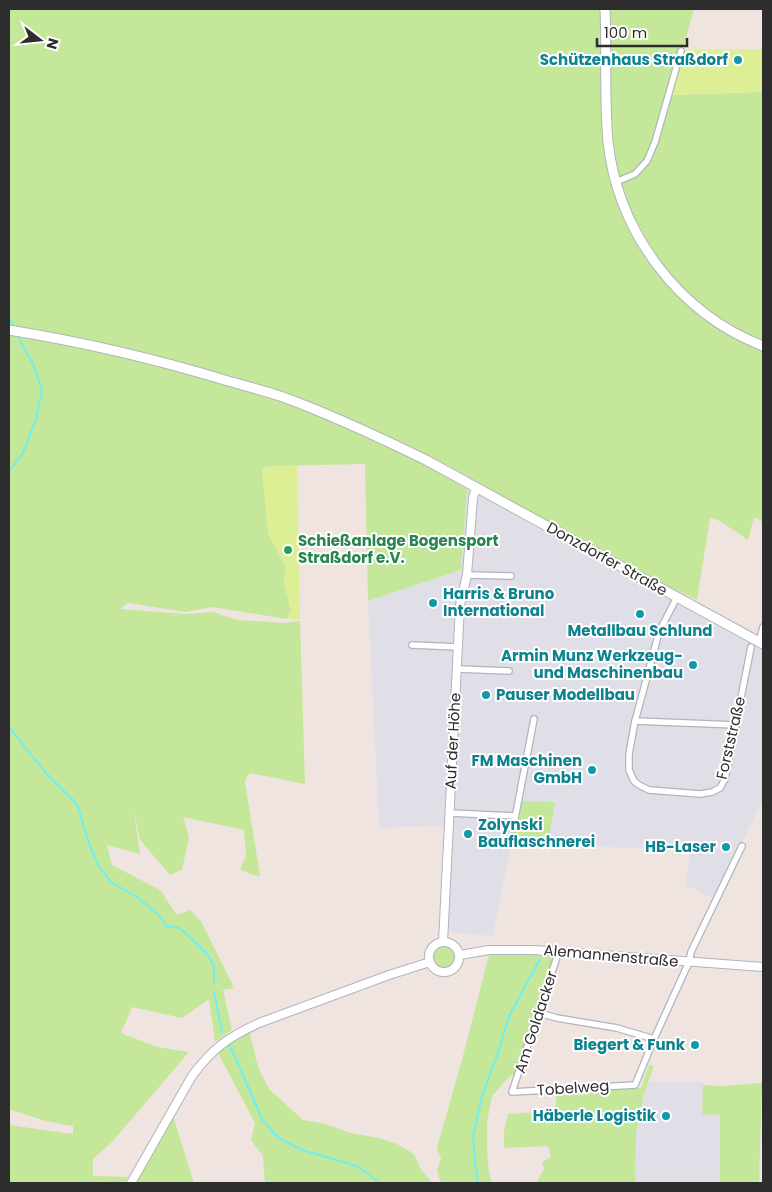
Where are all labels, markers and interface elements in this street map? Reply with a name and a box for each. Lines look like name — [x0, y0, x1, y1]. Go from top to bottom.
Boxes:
north arrow — [15, 15, 65, 65]
scale bar — [597, 15, 687, 47]
text: 100 m — [604, 22, 647, 43]
text: N — [41, 36, 64, 51]
place label: Schützenhaus Straßdorf — [540, 49, 729, 70]
marker: Schützenhaus Straßdorf — [732, 54, 744, 66]
street label: Donzdorfer Straße — [543, 517, 672, 601]
place label: Schießanlage Bogensport Straßdorf e.V. — [298, 530, 499, 568]
marker: Schießanlage Bogensport Straßdorf e.V. — [282, 544, 294, 556]
place label: Harris & Bruno International — [443, 583, 555, 621]
marker: Harris & Bruno International — [427, 597, 439, 609]
marker: Metallbau Schlund — [634, 608, 646, 620]
place label: Metallbau Schlund — [567, 620, 713, 641]
place label: Armin Munz Werkzeug- und Maschinenbau — [501, 645, 683, 683]
marker: Armin Munz Werkzeug- und Maschinenbau — [687, 659, 699, 671]
place label: Pauser Modellbau — [496, 684, 635, 705]
marker: Pauser Modellbau — [480, 689, 492, 701]
street label: Auf der Höhe — [439, 692, 466, 790]
street label: Forststraße — [711, 694, 750, 781]
place label: FM Maschinen GmbH — [471, 750, 582, 788]
marker: FM Maschinen GmbH — [586, 764, 598, 776]
place label: Zolynski Bauflaschnerei — [478, 814, 595, 852]
marker: Zolynski Bauflaschnerei — [462, 828, 474, 840]
place label: HB-Laser — [645, 836, 717, 857]
marker: HB-Laser — [720, 841, 732, 853]
street label: Alemannenstraße — [543, 939, 679, 972]
street label: Am Goldacker — [509, 968, 562, 1076]
place label: Biegert & Funk — [573, 1034, 686, 1055]
marker: Biegert & Funk — [689, 1039, 701, 1051]
street label: Tobelweg — [536, 1074, 610, 1101]
place label: Häberle Logistik — [533, 1105, 657, 1126]
marker: Häberle Logistik — [660, 1110, 672, 1122]

